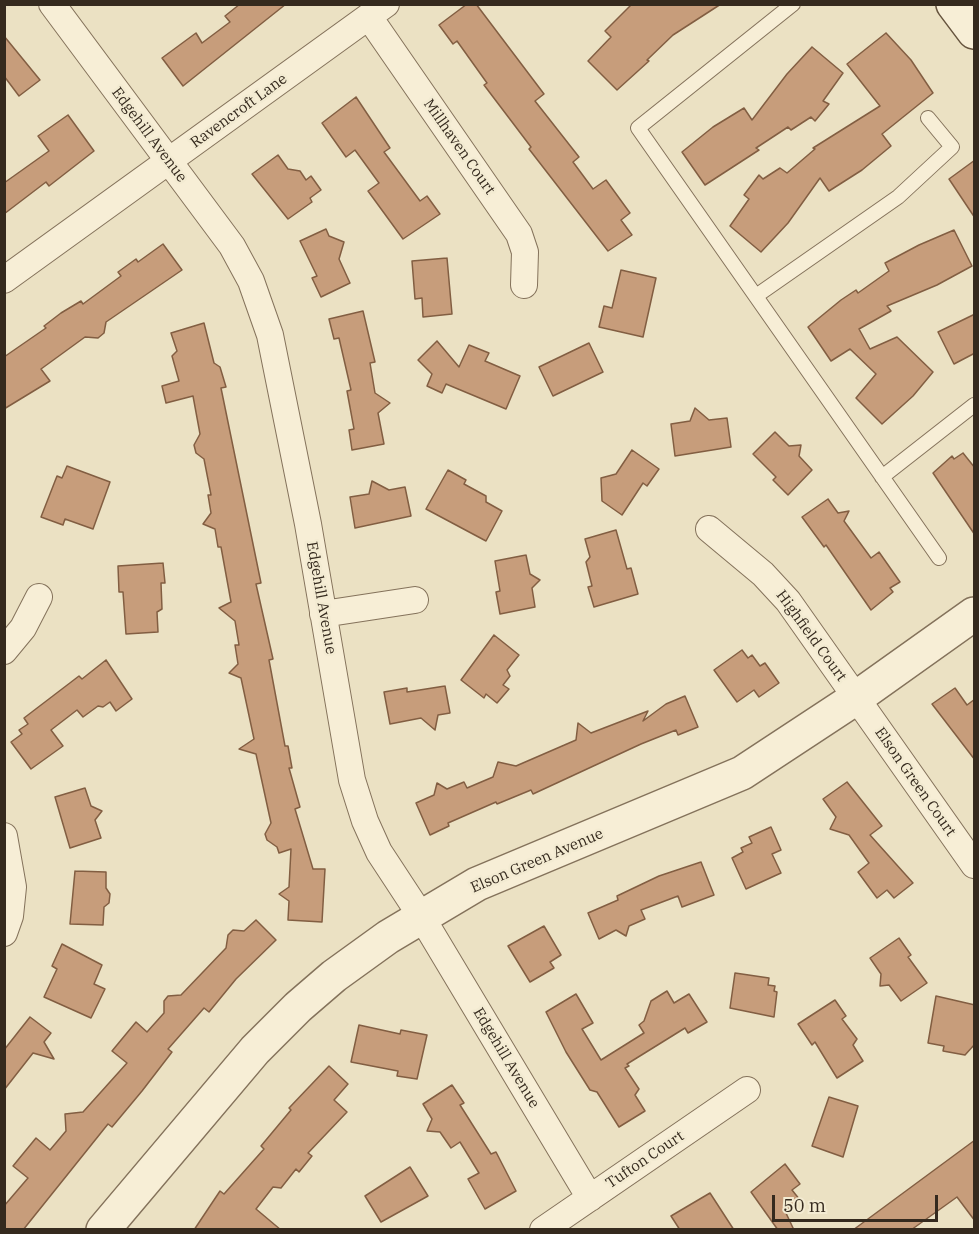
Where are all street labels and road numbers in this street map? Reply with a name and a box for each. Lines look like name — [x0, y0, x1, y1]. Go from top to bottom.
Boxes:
street label: Ravencroft Lane — [187, 70, 291, 152]
street label: Edgehill Avenue — [108, 84, 190, 186]
street label: Millhaven Court — [419, 96, 499, 198]
street label: Edgehill Avenue — [302, 540, 340, 656]
street label: Highfield Court — [772, 587, 850, 685]
street label: Elson Green Court — [871, 724, 959, 840]
street label: Elson Green Avenue — [468, 825, 606, 897]
street label: Edgehill Avenue — [469, 1005, 543, 1111]
street label: Tufton Court — [603, 1127, 687, 1193]

